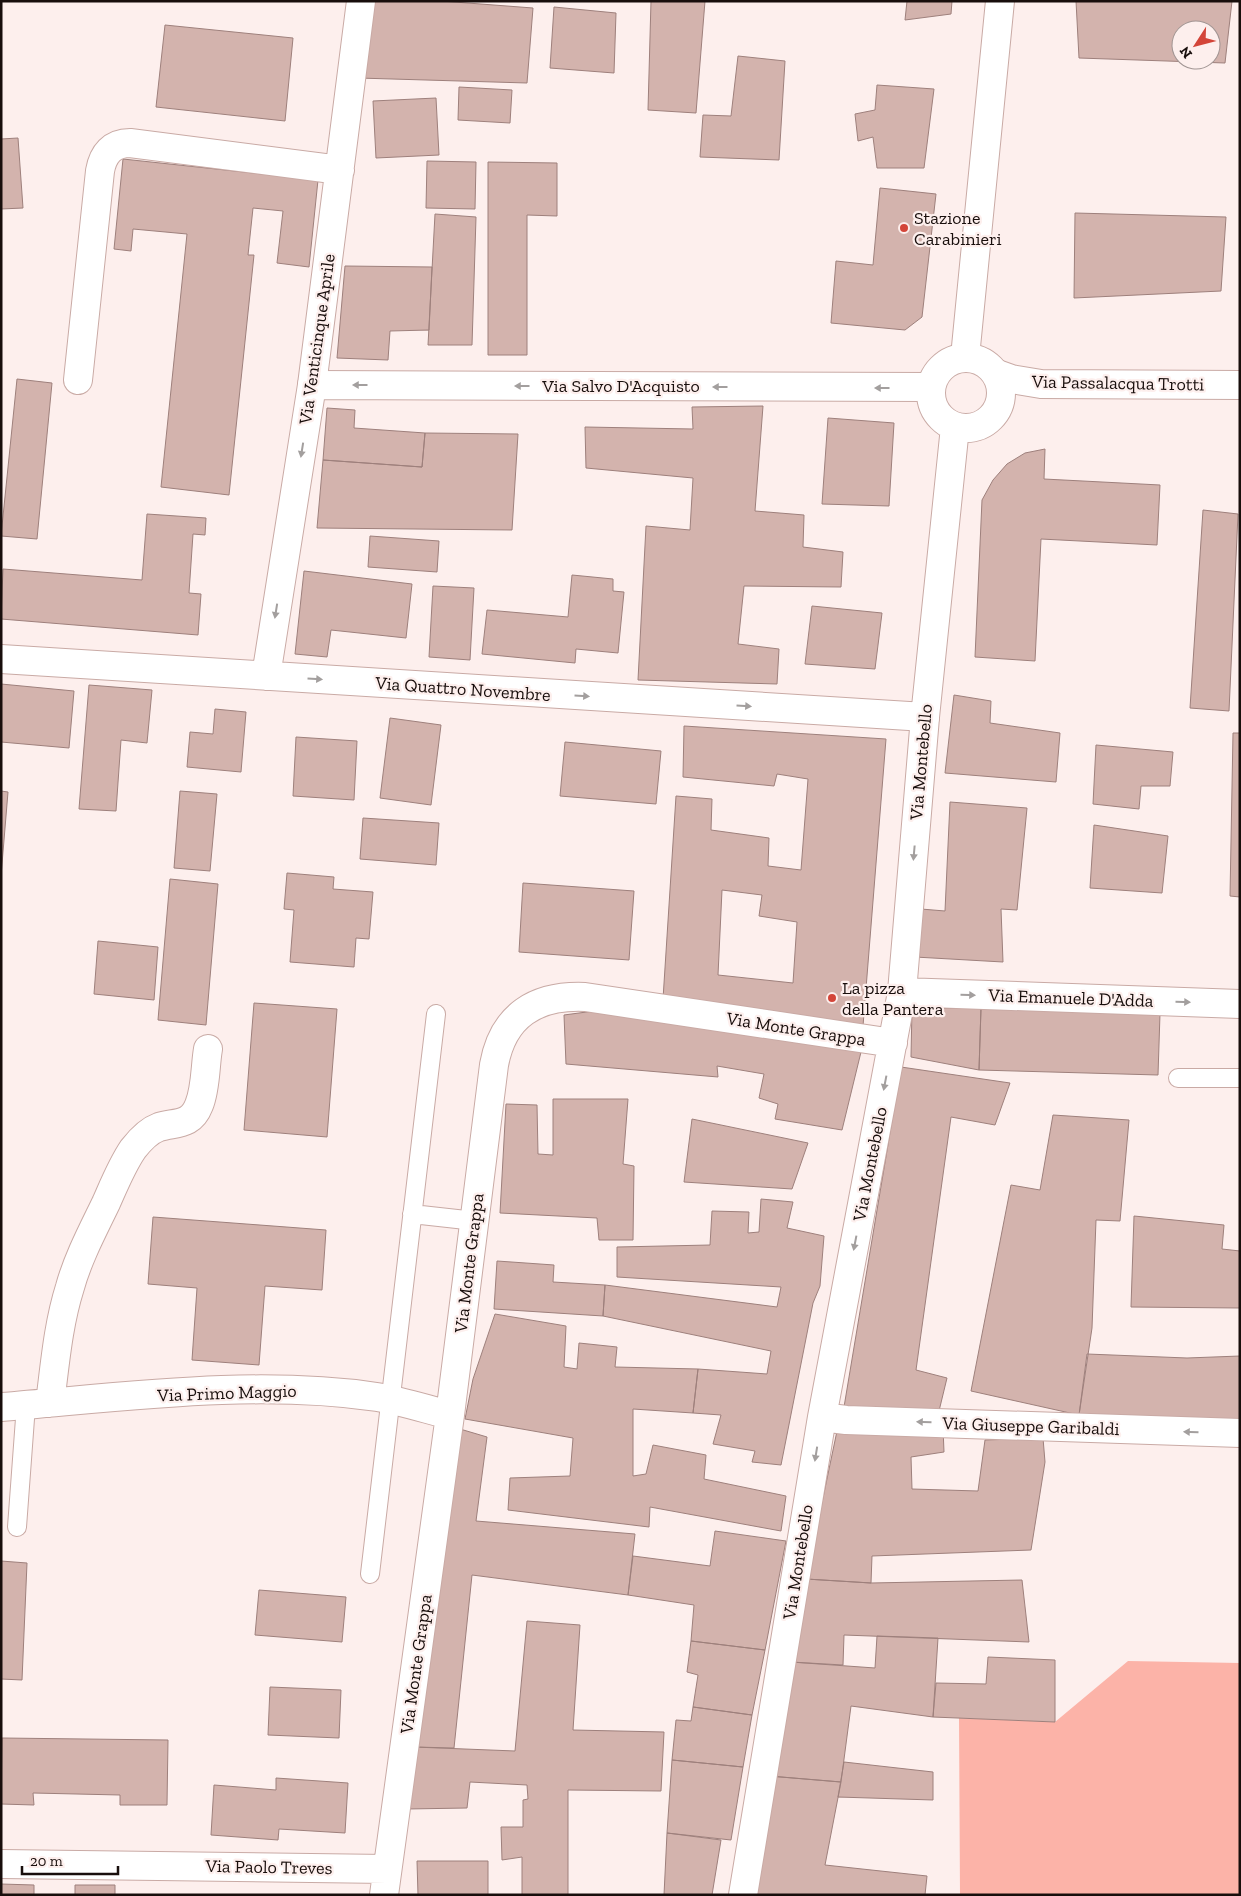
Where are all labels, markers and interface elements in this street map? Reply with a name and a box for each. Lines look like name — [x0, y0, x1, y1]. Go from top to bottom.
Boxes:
north arrow — [1171, 20, 1221, 70]
text: N — [1176, 43, 1196, 62]
place label: Stazione Carabinieri — [914, 207, 1002, 250]
marker: Stazione Carabinieri — [898, 222, 910, 234]
street label: Via Venticinque Aprile — [294, 252, 340, 427]
street label: Via Passalacqua Trotti — [1031, 370, 1204, 396]
street label: Via Salvo D'Acquisto — [541, 375, 700, 397]
one-way arrow — [351, 381, 367, 389]
one-way arrow — [514, 382, 530, 390]
one-way arrow — [711, 383, 727, 391]
one-way arrow — [874, 384, 890, 392]
one-way arrow — [297, 443, 305, 459]
one-way arrow — [272, 603, 280, 619]
street label: Via Quattro Novembre — [374, 672, 551, 706]
one-way arrow — [307, 676, 323, 684]
one-way arrow — [574, 692, 590, 700]
one-way arrow — [736, 703, 752, 711]
street label: Via Montebello — [905, 703, 937, 822]
one-way arrow — [909, 845, 917, 861]
place label: La pizza della Pantera — [842, 977, 944, 1020]
street label: Via Emanuele D'Adda — [987, 984, 1154, 1012]
one-way arrow — [960, 991, 976, 999]
marker: La pizza della Pantera — [826, 992, 838, 1004]
one-way arrow — [1175, 998, 1191, 1006]
street label: Via Monte Grappa — [724, 1007, 867, 1051]
one-way arrow — [881, 1076, 889, 1092]
street label: Via Montebello — [848, 1105, 892, 1224]
street label: Via Monte Grappa — [449, 1192, 489, 1335]
one-way arrow — [851, 1235, 859, 1251]
street label: Via Primo Maggio — [156, 1380, 297, 1406]
street label: Via Giuseppe Garibaldi — [941, 1412, 1120, 1440]
one-way arrow — [915, 1418, 931, 1426]
one-way arrow — [1183, 1427, 1199, 1435]
one-way arrow — [811, 1447, 819, 1463]
street label: Via Montebello — [778, 1503, 818, 1622]
street label: Via Monte Grappa — [395, 1593, 437, 1736]
scale bar — [22, 1844, 119, 1876]
text: 20 m — [30, 1852, 63, 1870]
street label: Via Paolo Treves — [204, 1855, 333, 1879]

